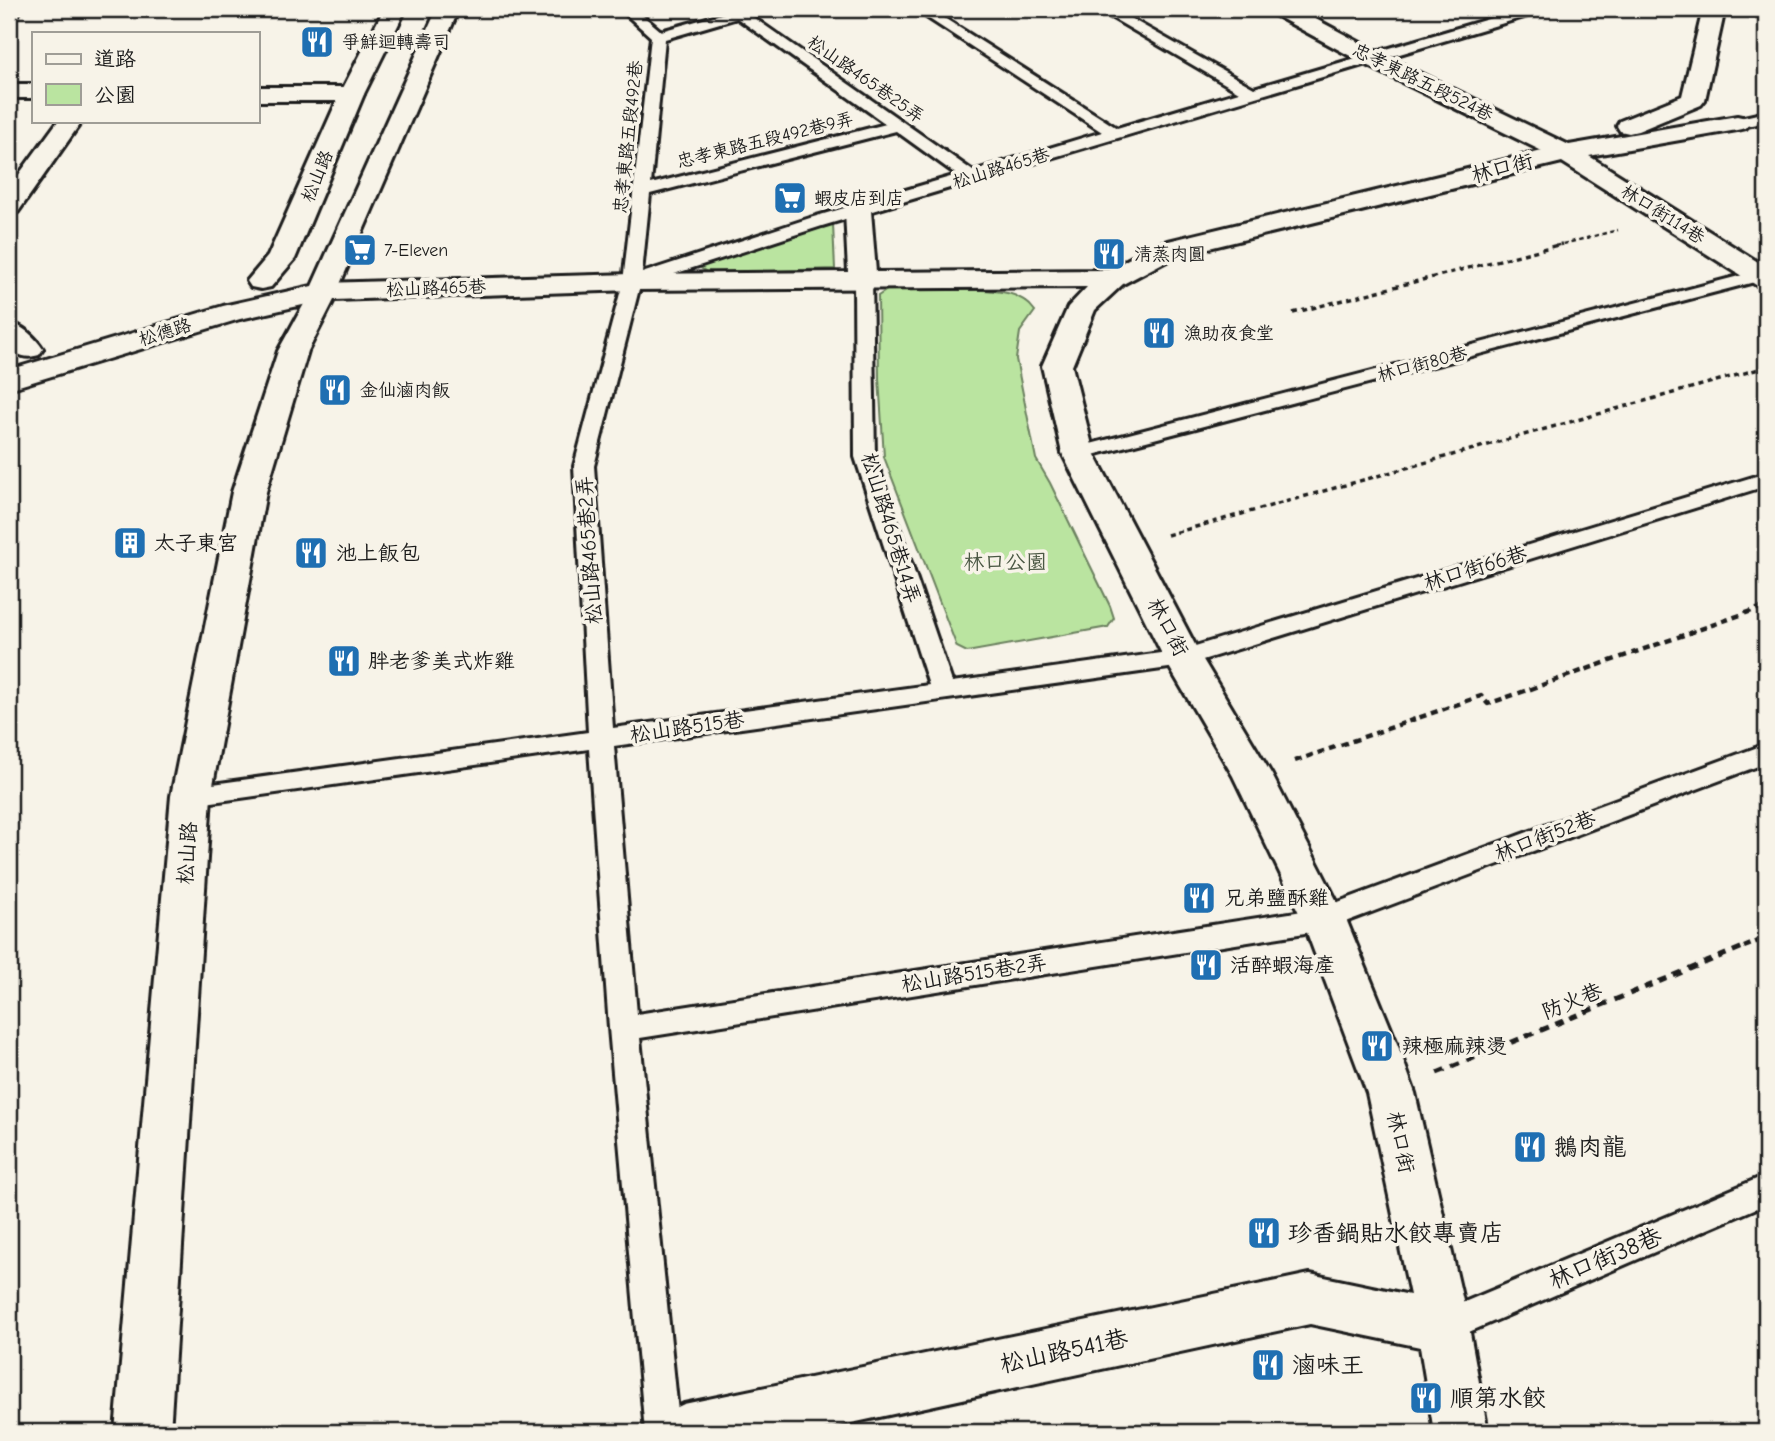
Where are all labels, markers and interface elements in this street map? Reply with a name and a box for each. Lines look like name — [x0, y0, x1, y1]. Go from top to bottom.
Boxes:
restaurant icon: 爭鮮迴轉壽司 — [298, 23, 336, 61]
street label: 松山路465巷25弄 — [803, 31, 928, 127]
legend — [32, 32, 259, 122]
place label: 爭鮮迴轉壽司 — [342, 32, 450, 53]
street label: 忠孝東路五段524巷 — [1349, 39, 1496, 126]
text: 道路 — [94, 47, 136, 71]
street label: 忠孝東路五段492巷 — [610, 60, 647, 215]
text: 公園 — [94, 83, 136, 107]
street label: 忠孝東路五段492巷9弄 — [675, 108, 856, 173]
street label: 松山路465巷 — [950, 144, 1052, 193]
street label: 松山路 — [297, 147, 338, 205]
street label: 林口街 — [1469, 149, 1535, 187]
supermarket icon: 蝦皮店到店 — [771, 179, 809, 217]
street label: 林口街114巷 — [1617, 180, 1709, 248]
place label: 蝦皮店到店 — [814, 188, 904, 209]
supermarket icon: 7-Eleven — [341, 231, 379, 269]
restaurant icon: 清蒸肉圓 — [1090, 235, 1128, 273]
place label: 7-Eleven — [384, 240, 448, 261]
place label: 清蒸肉圓 — [1134, 244, 1206, 265]
street label: 松山路465巷 — [386, 276, 486, 301]
restaurant icon: 漁助夜食堂 — [1140, 314, 1178, 352]
street label: 松德路 — [136, 315, 194, 350]
place label: 漁助夜食堂 — [1184, 323, 1274, 344]
street label: 林口街80巷 — [1375, 342, 1469, 387]
restaurant icon: 金仙滷肉飯 — [316, 371, 354, 409]
place label: 金仙滷肉飯 — [360, 380, 450, 401]
street label: 松山路465巷14弄 — [857, 450, 925, 606]
street label: 松山路465巷2弄 — [572, 475, 606, 625]
building icon: 太子東宮 — [111, 524, 149, 562]
place label: 太子東宮 — [154, 531, 238, 555]
restaurant icon: 池上飯包 — [292, 534, 330, 572]
place label: 池上飯包 — [336, 541, 420, 565]
street label: 林口街66巷 — [1420, 541, 1530, 595]
park label: 林口公園 — [963, 550, 1047, 574]
street label: 林口街 — [1143, 594, 1193, 660]
restaurant icon: 胖老爹美式炸雞 — [325, 642, 363, 680]
place label: 胖老爹美式炸雞 — [368, 649, 515, 673]
street label: 松山路515巷 — [628, 707, 746, 747]
street label: 林口街52巷 — [1491, 806, 1599, 866]
street label: 松山路 — [173, 821, 201, 885]
restaurant icon: 兄弟鹽酥雞 — [1180, 879, 1218, 917]
place label: 兄弟鹽酥雞 — [1224, 886, 1329, 910]
restaurant icon: 活醉蝦海產 — [1187, 946, 1225, 984]
street label: 松山路515巷2弄 — [899, 950, 1049, 996]
place label: 活醉蝦海產 — [1230, 953, 1335, 977]
street label: 防火巷 — [1538, 978, 1606, 1024]
restaurant icon: 辣極麻辣燙 — [1358, 1027, 1396, 1065]
place label: 辣極麻辣燙 — [1402, 1034, 1507, 1058]
street label: 林口街 — [1383, 1109, 1419, 1175]
restaurant icon: 鵝肉龍 — [1511, 1128, 1549, 1166]
place label: 鵝肉龍 — [1554, 1133, 1626, 1161]
restaurant icon: 珍香鍋貼水餃專賣店 — [1245, 1214, 1283, 1252]
place label: 珍香鍋貼水餃專賣店 — [1288, 1219, 1504, 1247]
street label: 林口街38巷 — [1544, 1222, 1666, 1294]
street label: 松山路541巷 — [997, 1324, 1131, 1378]
restaurant icon: 滷味王 — [1249, 1346, 1287, 1384]
place label: 滷味王 — [1292, 1351, 1364, 1379]
restaurant icon: 順第水餃 — [1407, 1379, 1445, 1417]
place label: 順第水餃 — [1450, 1384, 1546, 1412]

